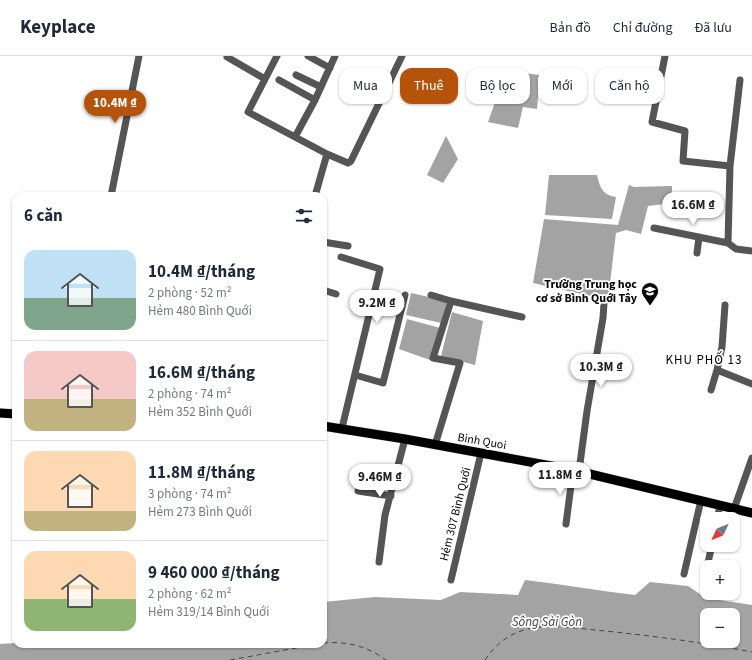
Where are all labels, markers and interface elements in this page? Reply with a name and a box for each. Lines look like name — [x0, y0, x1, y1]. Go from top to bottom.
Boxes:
text: Keyplace — [20, 14, 96, 41]
text: Bản đồ — [550, 18, 591, 38]
text: Chỉ đường — [613, 18, 672, 38]
text: Đã lưu — [694, 18, 732, 38]
chip: Mua — [339, 68, 392, 104]
chip: Thuê — [400, 68, 458, 104]
chip: Bộ lọc — [466, 68, 530, 104]
chip: Mới — [538, 68, 587, 104]
chip: Căn hộ — [595, 68, 664, 104]
pin: 10.4M ₫ — [78, 90, 152, 124]
text: 10.4M ₫ — [93, 94, 137, 112]
pin: 16.6M ₫ — [656, 192, 730, 226]
text: 16.6M ₫ — [671, 196, 715, 214]
text: 6 căn — [24, 204, 63, 228]
icon: filters — [293, 205, 315, 227]
text: 10.4M ₫/tháng — [148, 260, 255, 284]
icon: home — [56, 266, 104, 314]
place label: Trường Trung học cơ sở Bình Quới Tây — [536, 276, 638, 307]
school or university icon: Trường Trung học cơ sở Bình Quới Tây — [640, 281, 660, 306]
text: 2 phòng · 52 m² — [148, 284, 232, 302]
pin: 9.2M ₫ — [344, 290, 410, 324]
text: 9.2M ₫ — [359, 294, 396, 312]
text: Hẻm 480 Bình Quới — [148, 302, 252, 320]
district label: KHU PHỐ 13 — [666, 351, 742, 369]
pin: 10.3M ₫ — [564, 354, 638, 388]
text: 10.3M ₫ — [579, 358, 623, 376]
text: 16.6M ₫/tháng — [148, 361, 255, 385]
icon: home — [56, 367, 104, 415]
text: 2 phòng · 74 m² — [148, 385, 232, 403]
text: Hẻm 352 Bình Quới — [148, 403, 252, 421]
street label: Binh Quoi — [456, 429, 508, 454]
text: 11.8M ₫/tháng — [148, 461, 255, 485]
pin: 11.8M ₫ — [523, 462, 597, 496]
pin: 9.46M ₫ — [343, 464, 417, 498]
street label: Hẻm 307 Bình Quới — [436, 466, 475, 563]
text: 11.8M ₫ — [538, 466, 582, 484]
icon: home — [56, 467, 104, 515]
text: 9.46M ₫ — [358, 468, 402, 486]
text: 3 phòng · 74 m² — [148, 485, 232, 503]
text: Hẻm 273 Bình Quới — [148, 503, 252, 521]
north arrow — [700, 512, 740, 552]
map controls — [700, 512, 740, 648]
button: + — [700, 560, 740, 600]
text: 9 460 000 ₫/tháng — [148, 561, 280, 585]
icon: home — [56, 567, 104, 615]
text: 2 phòng · 62 m² — [148, 585, 232, 603]
text: Hẻm 319/14 Bình Quới — [148, 603, 269, 621]
button: − — [700, 608, 740, 648]
water label: Sông Sài Gòn — [512, 613, 582, 631]

